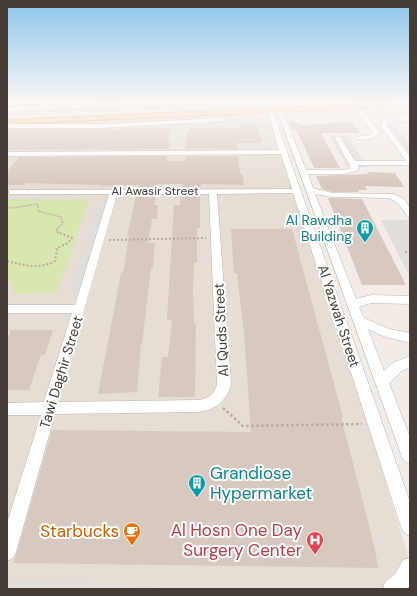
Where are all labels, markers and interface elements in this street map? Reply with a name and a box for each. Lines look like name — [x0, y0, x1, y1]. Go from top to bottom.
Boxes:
street label: Al Awasir Street — [111, 183, 199, 199]
place label: Al Rawdha Building — [285, 211, 352, 245]
building icon: Al Rawdha Building — [355, 218, 375, 243]
street label: Al Yazwah Street — [314, 262, 364, 370]
street label: Al Quds Street — [210, 282, 232, 378]
street label: Tawi Daghir Street — [35, 313, 87, 431]
place label: Grandiose Hypermarket — [210, 462, 312, 504]
building icon: Grandiose Hypermarket — [187, 473, 207, 498]
place label: Al Hosn One Day Surgery Center — [171, 519, 303, 561]
place label: Starbucks — [40, 520, 119, 542]
cafe icon: Starbucks — [122, 521, 142, 546]
hospital icon: Al Hosn One Day Surgery Center — [305, 530, 325, 555]

